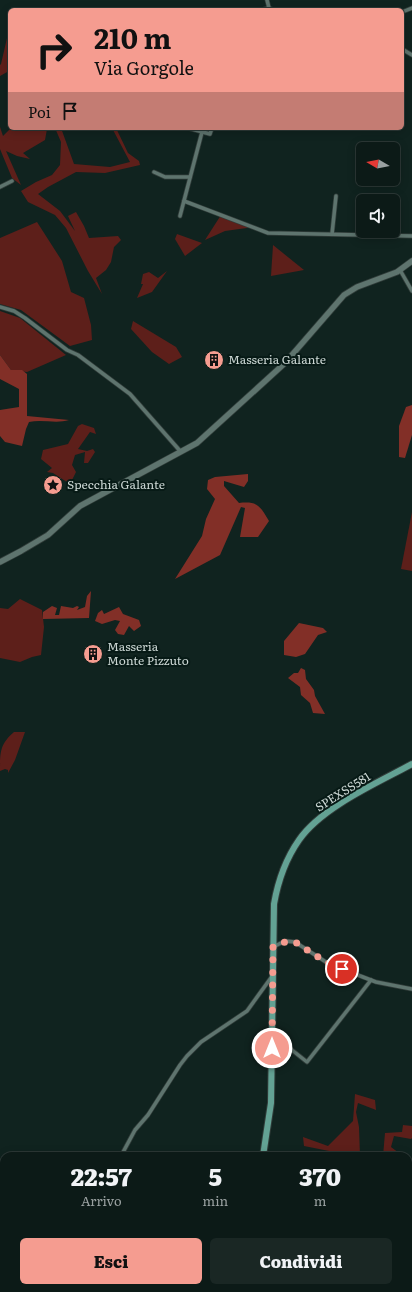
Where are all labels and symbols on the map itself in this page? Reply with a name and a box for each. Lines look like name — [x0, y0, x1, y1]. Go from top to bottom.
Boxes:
north arrow — [356, 142, 400, 186]
building icon: Masseria Galante — [203, 349, 225, 371]
place label: Masseria Galante — [228, 350, 326, 368]
place icon: Specchia Galante — [42, 474, 64, 496]
place label: Specchia Galante — [67, 475, 165, 493]
place label: Masseria Monte Pizzuto — [107, 637, 189, 669]
building icon: Masseria Monte Pizzuto — [82, 643, 104, 665]
street label: SPEXSS581 — [311, 767, 374, 815]
pin — [325, 952, 359, 986]
position arrow — [251, 1027, 293, 1069]

